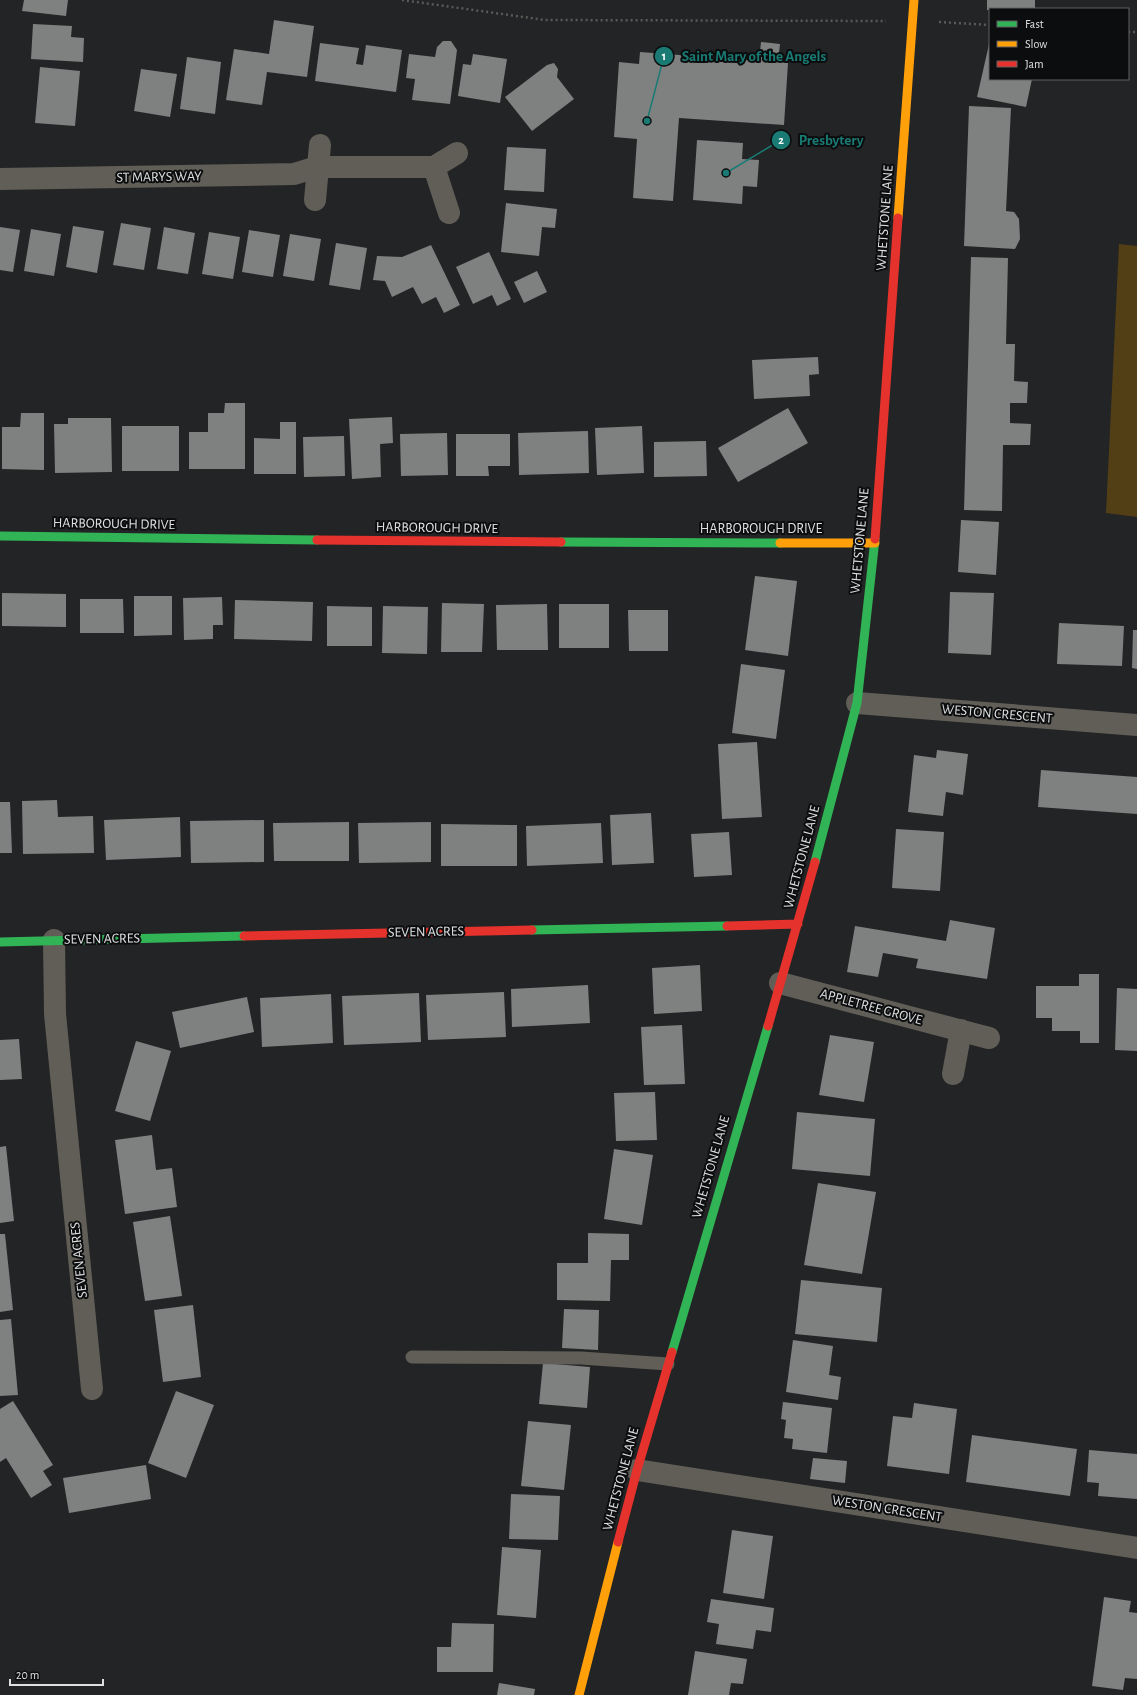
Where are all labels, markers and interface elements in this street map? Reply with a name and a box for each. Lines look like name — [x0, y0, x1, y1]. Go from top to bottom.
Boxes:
legend — [989, 8, 1129, 80]
text: Fast — [1025, 18, 1044, 30]
text: Slow — [1025, 38, 1047, 50]
callout: Saint Mary of the Angels — [654, 43, 835, 70]
text: Saint Mary of the Angels — [682, 49, 827, 64]
text: 1 — [662, 50, 666, 62]
text: Jam — [1025, 58, 1044, 70]
callout: Presbytery — [771, 126, 871, 153]
text: Presbytery — [799, 133, 864, 148]
text: 2 — [778, 134, 784, 146]
street label: WHETSTONE LANE — [874, 164, 896, 271]
street label: ST MARYS WAY — [116, 169, 202, 185]
street label: WHETSTONE LANE — [848, 487, 872, 594]
street label: HARBOROUGH DRIVE — [53, 516, 176, 532]
street label: HARBOROUGH DRIVE — [376, 520, 499, 536]
street label: HARBOROUGH DRIVE — [700, 522, 822, 536]
street label: WESTON CRESCENT — [941, 702, 1053, 726]
street label: WHETSTONE LANE — [782, 804, 823, 910]
street label: SEVEN ACRES — [388, 924, 464, 940]
street label: SEVEN ACRES — [64, 931, 140, 947]
street label: APPLETREE GROVE — [818, 987, 924, 1027]
street label: WHETSTONE LANE — [690, 1114, 732, 1220]
street label: SEVEN ACRES — [68, 1221, 90, 1299]
street label: WHETSTONE LANE — [601, 1426, 642, 1532]
street label: WESTON CRESCENT — [831, 1493, 943, 1525]
scale bar — [10, 1661, 103, 1687]
text: 20 m — [16, 1669, 39, 1681]

